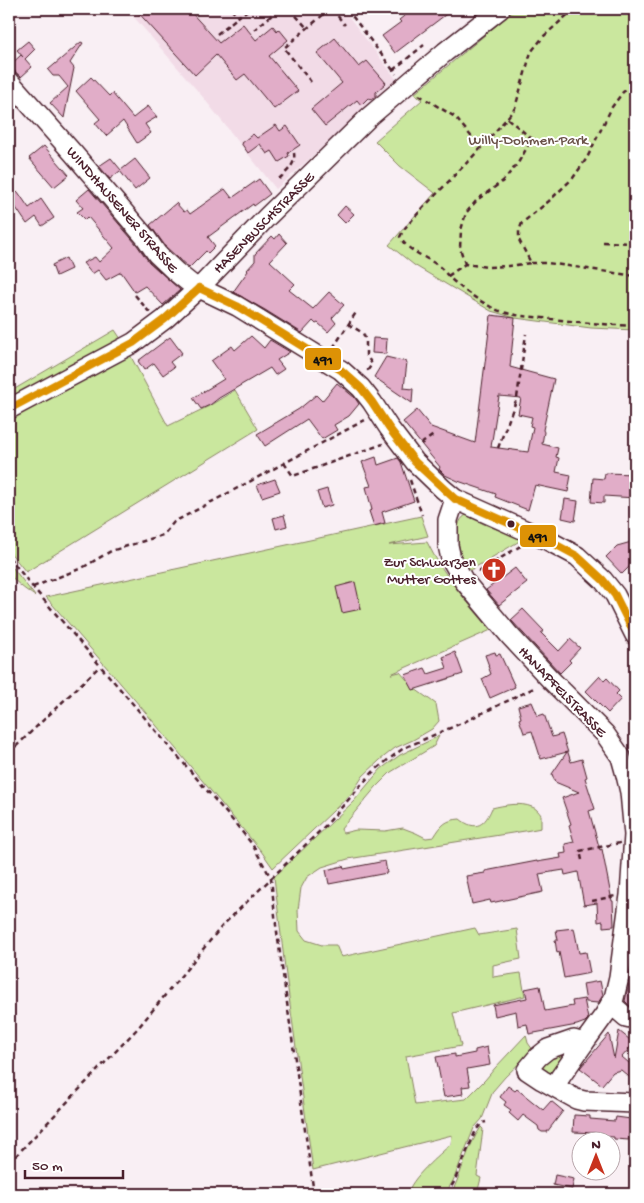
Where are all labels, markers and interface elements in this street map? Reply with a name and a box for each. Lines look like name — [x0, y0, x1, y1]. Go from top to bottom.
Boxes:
park label: Willy-Dohmen-Park — [468, 132, 589, 150]
street label: WINDHAUSENER STRASSE — [62, 143, 182, 278]
street label: HASENBUSCHSTRASSE — [210, 168, 319, 278]
line badge: 491 — [304, 347, 342, 371]
text: 491 — [312, 353, 333, 370]
unlabelled marker — [506, 519, 516, 529]
line badge: 491 — [519, 524, 557, 548]
text: 491 — [527, 530, 548, 547]
place label: Zur Schwarzen Mutter Gottes — [384, 554, 476, 589]
church icon: Zur Schwarzen Mutter Gottes — [481, 557, 507, 583]
street label: HANAPFELSTRASSE — [514, 643, 610, 742]
north arrow — [572, 1130, 622, 1180]
text: N — [591, 1137, 601, 1154]
scale bar — [25, 1148, 122, 1180]
text: 50 m — [32, 1158, 63, 1176]

